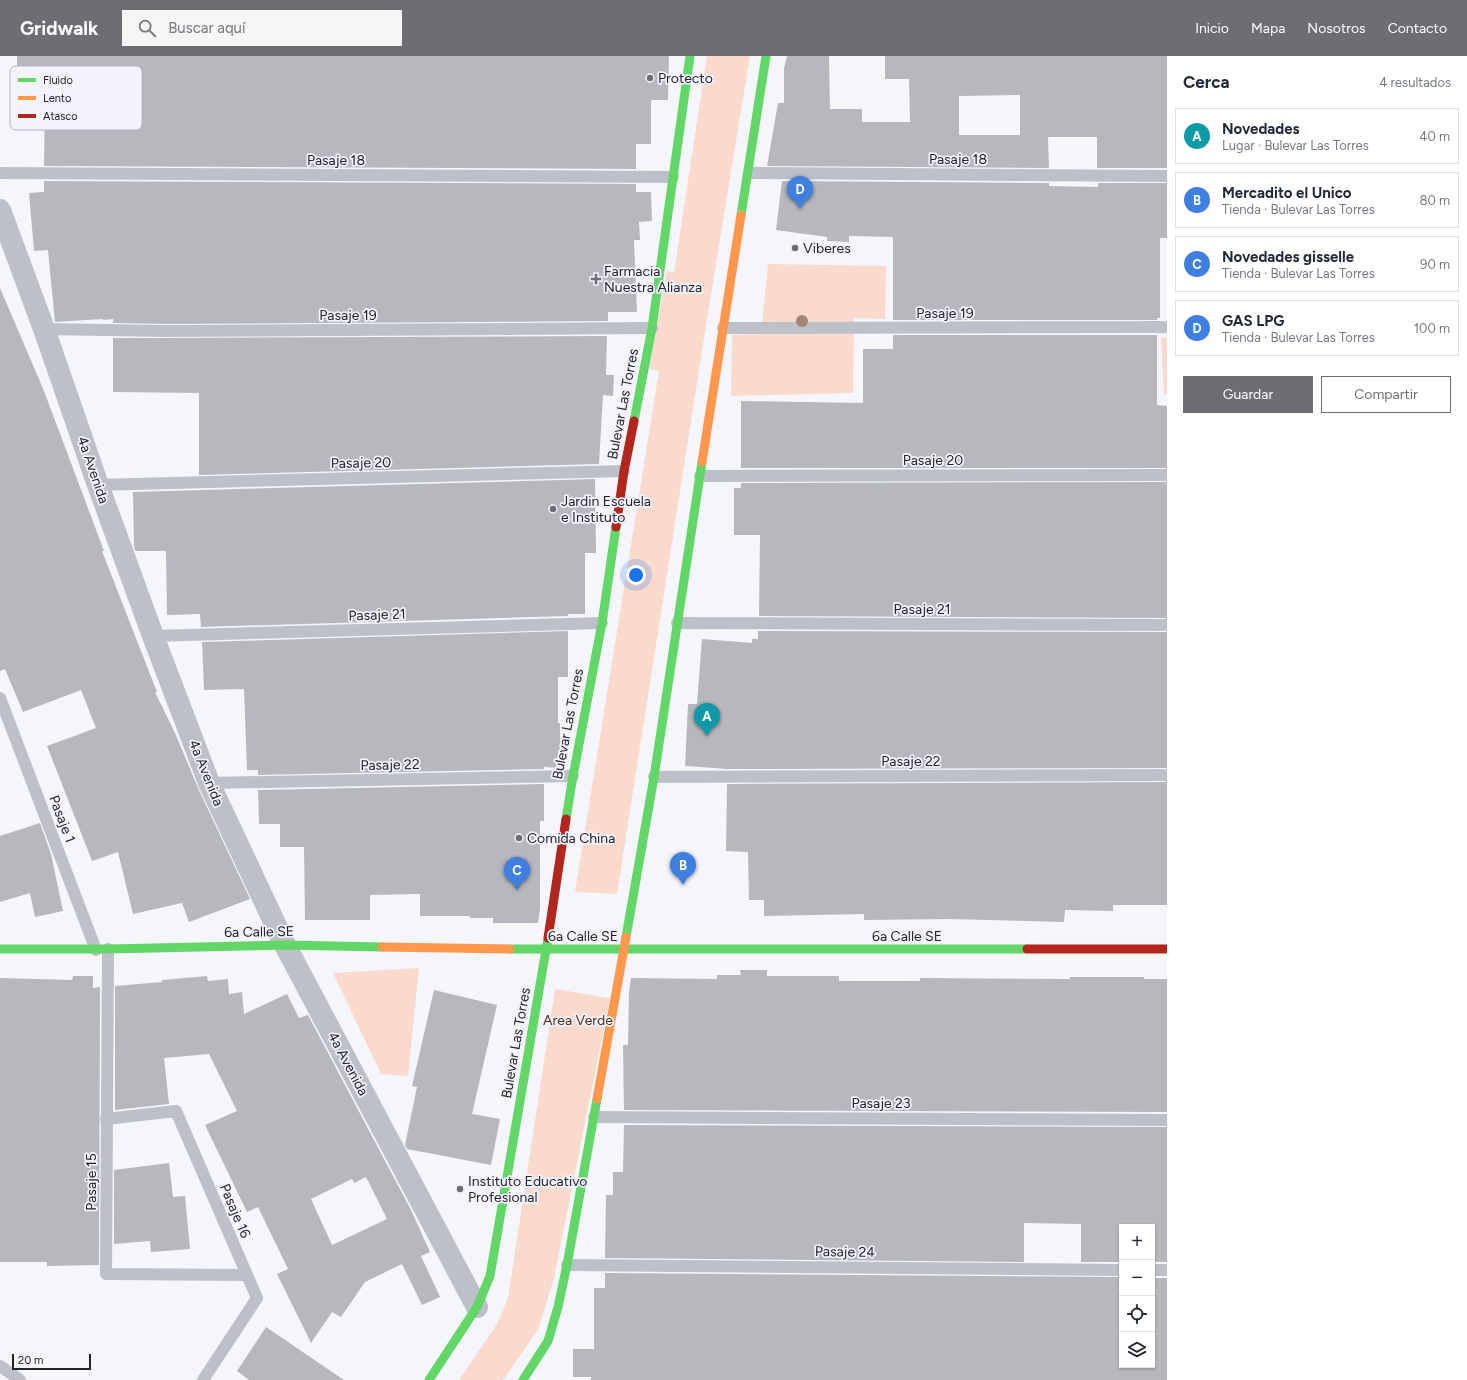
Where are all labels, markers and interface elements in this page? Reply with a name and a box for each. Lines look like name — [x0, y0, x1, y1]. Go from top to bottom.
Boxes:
search box — [122, 10, 402, 46]
text: Gridwalk — [20, 17, 98, 40]
icon: search — [136, 17, 158, 39]
text: Buscar aquí — [168, 19, 245, 37]
text: Inicio — [1195, 20, 1229, 37]
text: Mapa — [1251, 20, 1285, 37]
text: Nosotros — [1307, 20, 1366, 37]
text: Contacto — [1388, 20, 1447, 37]
legend — [10, 66, 142, 130]
place label: Protecto — [658, 70, 713, 87]
text: Cerca — [1183, 72, 1230, 92]
marker: Protecto — [645, 73, 655, 83]
text: Fluido — [43, 74, 73, 87]
text: 4 resultados — [1379, 75, 1451, 90]
text: Lento — [43, 92, 71, 105]
text: Atasco — [43, 110, 78, 123]
text: Novedades — [1222, 120, 1300, 138]
text: A — [1192, 129, 1202, 144]
text: 40 m — [1419, 129, 1450, 144]
text: Lugar · Bulevar Las Torres — [1222, 138, 1369, 153]
street label: Pasaje 18 — [929, 151, 987, 168]
street label: Pasaje 18 — [307, 152, 365, 169]
pin: D — [787, 176, 813, 209]
text: Mercadito el Unico — [1222, 184, 1352, 202]
text: B — [1193, 193, 1201, 208]
text: 80 m — [1419, 193, 1450, 208]
text: Tienda · Bulevar Las Torres — [1222, 202, 1375, 217]
place label: Viberes — [803, 240, 851, 257]
marker: Viberes — [790, 243, 800, 253]
text: Novedades gisselle — [1222, 248, 1354, 266]
text: C — [1192, 257, 1202, 272]
text: 90 m — [1420, 257, 1450, 272]
place label: Farmacia Nuestra Alianza — [604, 263, 702, 296]
text: Tienda · Bulevar Las Torres — [1222, 266, 1375, 281]
marker: Farmacia Nuestra Alianza — [591, 274, 601, 284]
street label: Pasaje 19 — [916, 305, 974, 322]
street label: Pasaje 19 — [319, 307, 377, 324]
text: GAS LPG — [1222, 312, 1284, 330]
text: D — [1192, 321, 1202, 336]
text: 100 m — [1414, 321, 1450, 336]
text: Tienda · Bulevar Las Torres — [1222, 330, 1375, 345]
street label: Bulevar Las Torres — [604, 347, 642, 461]
button: Guardar — [1183, 376, 1313, 413]
button: Compartir — [1321, 376, 1451, 413]
street label: 4a Avenida — [74, 434, 112, 506]
street label: Pasaje 20 — [903, 452, 963, 469]
street label: Pasaje 20 — [331, 454, 391, 472]
place label: Jardin Escuela e Instituto — [561, 493, 651, 526]
marker: Jardin Escuela e Instituto — [548, 504, 558, 514]
your location — [626, 565, 646, 585]
street label: Pasaje 21 — [893, 601, 951, 618]
street label: Pasaje 21 — [348, 606, 406, 624]
street label: Bulevar Las Torres — [549, 667, 587, 781]
pin: A — [694, 703, 720, 736]
street label: 4a Avenida — [185, 737, 227, 809]
street label: Pasaje 22 — [881, 753, 941, 770]
street label: Pasaje 22 — [360, 756, 420, 774]
street label: Pasaje 1 — [45, 793, 79, 845]
place label: Comida China — [527, 830, 615, 847]
marker: Comida China — [514, 833, 524, 843]
pin: B — [670, 852, 696, 885]
pin: C — [504, 857, 530, 890]
street label: 6a Calle SE — [224, 923, 294, 941]
street label: 6a Calle SE — [548, 928, 618, 945]
street label: 6a Calle SE — [872, 928, 942, 945]
street label: Bulevar Las Torres — [498, 986, 534, 1100]
park label: Area Verde — [543, 1012, 613, 1029]
street label: 4a Avenida — [324, 1029, 372, 1099]
street label: Pasaje 23 — [851, 1095, 911, 1112]
street label: Pasaje 15 — [83, 1153, 100, 1211]
place label: Instituto Educativo Profesional — [468, 1173, 587, 1206]
street label: Pasaje 16 — [216, 1181, 254, 1241]
marker: Instituto Educativo Profesional — [455, 1184, 465, 1194]
map controls — [1119, 1224, 1155, 1368]
button: + — [1119, 1224, 1155, 1260]
street label: Pasaje 24 — [815, 1243, 876, 1261]
button: − — [1119, 1260, 1155, 1296]
button: locate — [1119, 1296, 1155, 1332]
button: layers — [1119, 1332, 1155, 1368]
scale bar — [12, 1352, 91, 1371]
text: 20 m — [18, 1354, 43, 1367]

